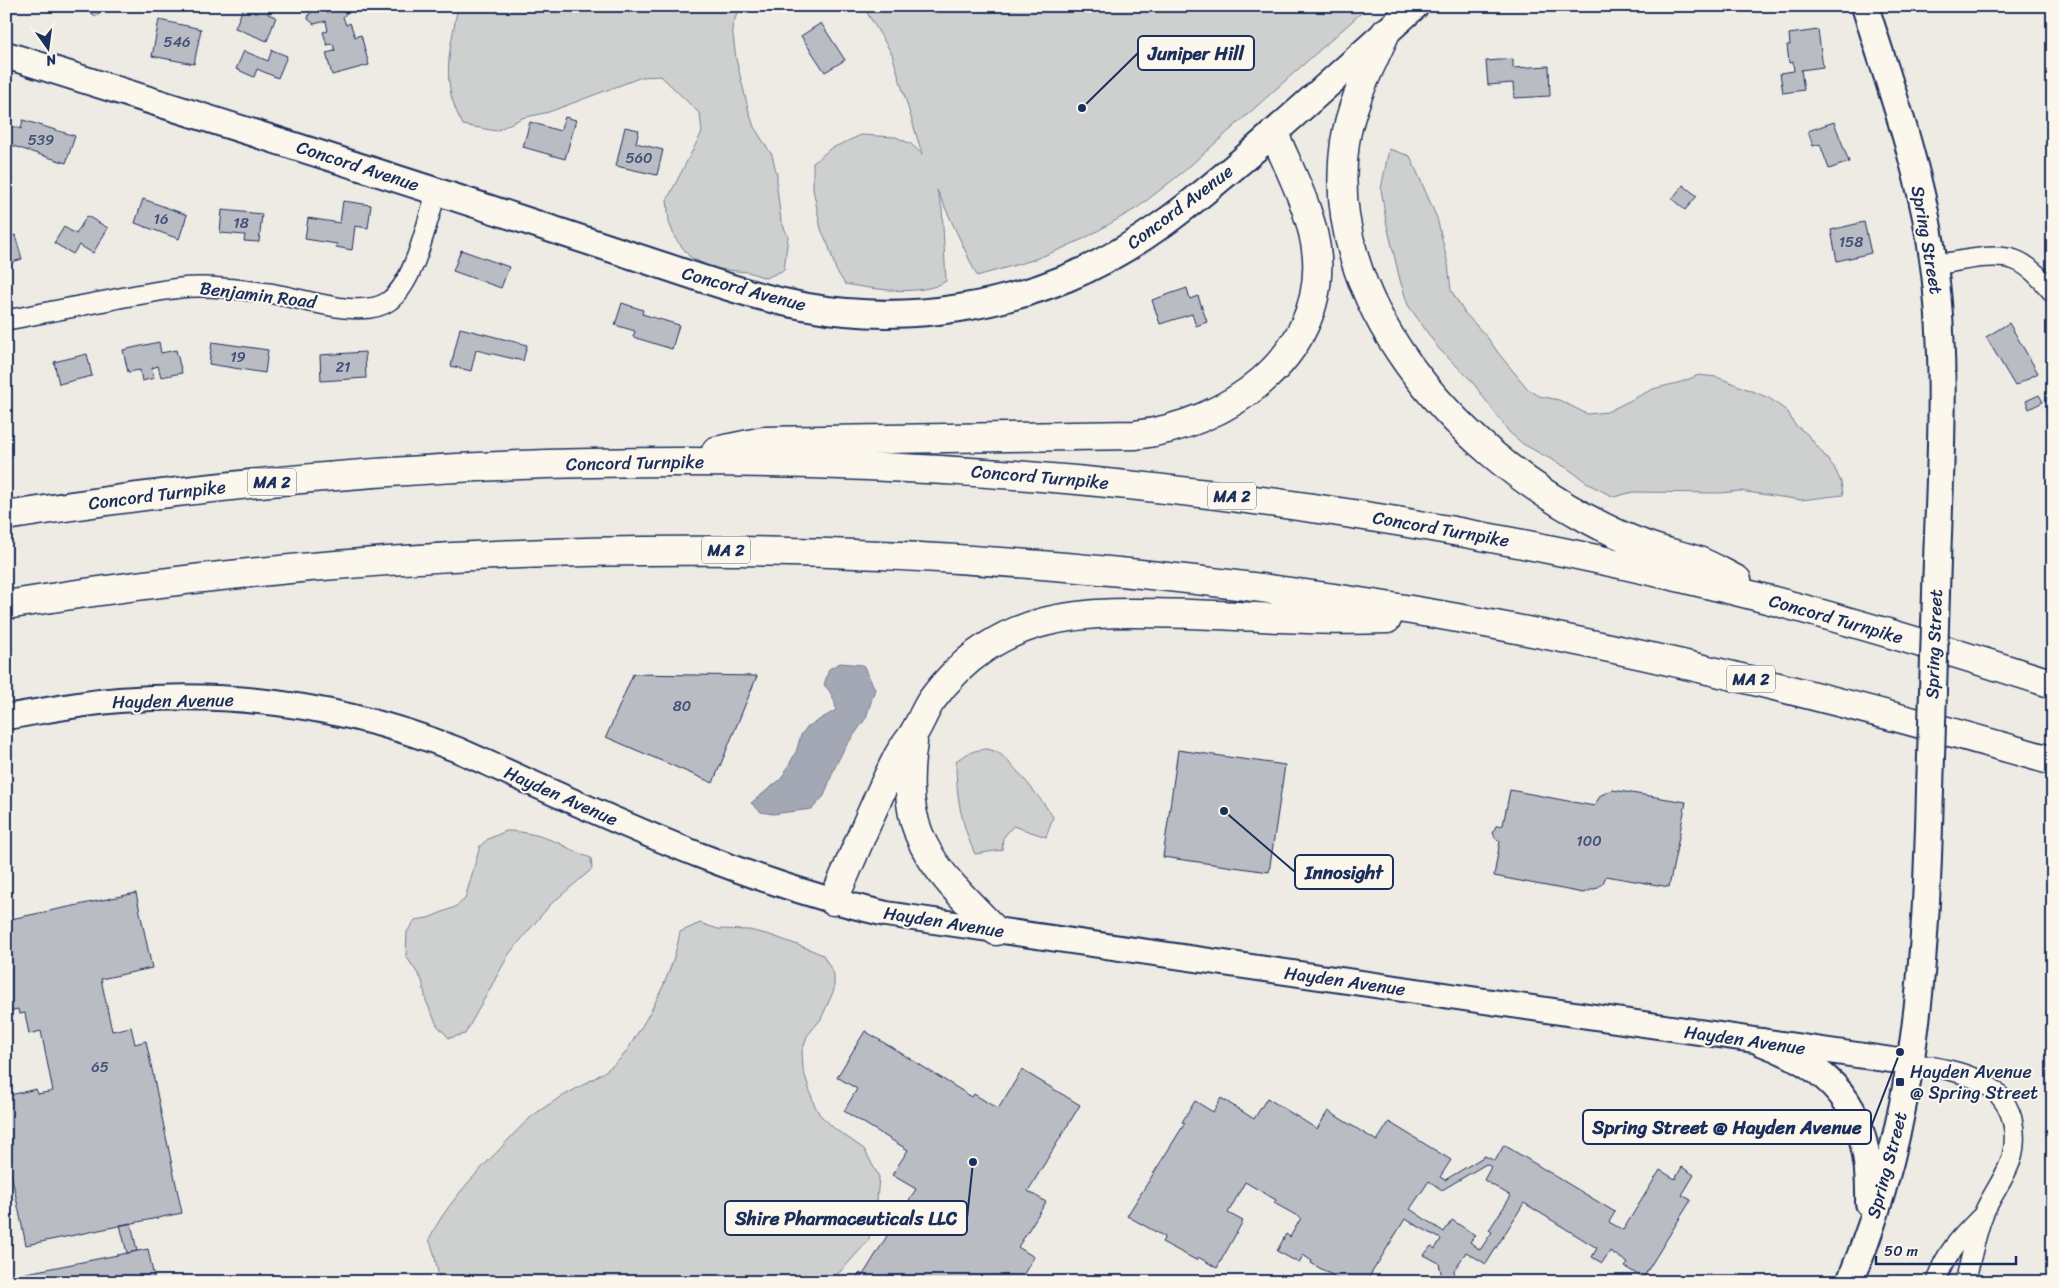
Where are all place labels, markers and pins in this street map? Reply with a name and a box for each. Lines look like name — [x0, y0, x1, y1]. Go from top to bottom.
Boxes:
callout: Juniper Hill — [1138, 36, 1254, 70]
callout: Innosight — [1295, 855, 1393, 889]
place label: Hayden Avenue @ Spring Street — [1910, 1056, 2038, 1109]
marker: Hayden Avenue @ Spring Street — [1894, 1076, 1906, 1088]
callout: Spring Street @ Hayden Avenue — [1583, 1110, 1871, 1144]
callout: Shire Pharmaceuticals LLC — [725, 1201, 967, 1235]

